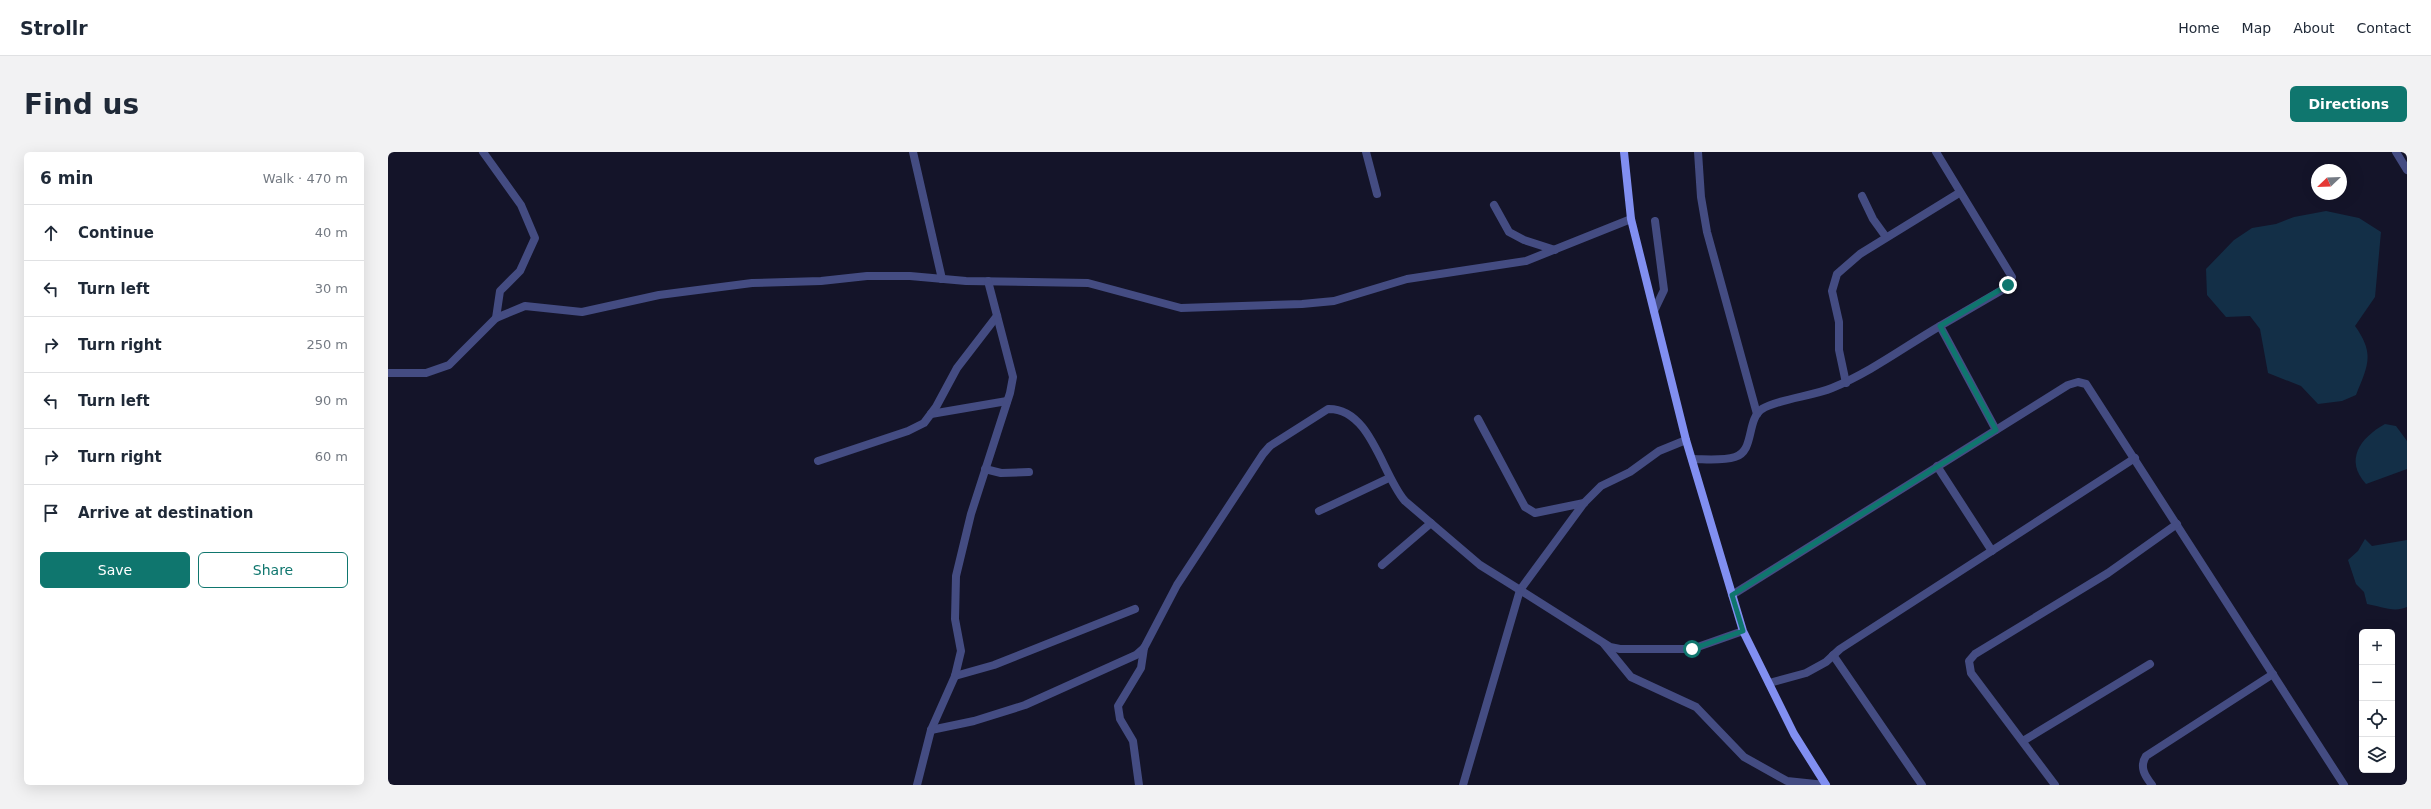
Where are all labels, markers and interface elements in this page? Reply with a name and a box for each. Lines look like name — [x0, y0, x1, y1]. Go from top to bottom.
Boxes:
text: Strollr — [20, 17, 88, 39]
text: Home — [2178, 20, 2220, 36]
text: Map — [2242, 20, 2271, 36]
text: About — [2293, 20, 2335, 36]
text: Contact — [2357, 20, 2411, 36]
button: Directions — [2290, 86, 2407, 122]
text: Find us — [24, 88, 139, 121]
north arrow — [2311, 164, 2347, 200]
text: 6 min — [40, 168, 93, 188]
text: Walk · 470 m — [263, 171, 348, 186]
icon: ahead — [40, 222, 62, 244]
text: Continue — [78, 224, 154, 242]
text: 40 m — [315, 225, 348, 240]
route end — [1999, 276, 2017, 294]
icon: left — [40, 278, 62, 300]
text: Turn left — [78, 280, 150, 298]
text: 30 m — [315, 281, 348, 296]
icon: right — [40, 334, 62, 356]
text: Turn right — [78, 336, 162, 354]
text: 250 m — [306, 337, 348, 352]
icon: left — [40, 390, 62, 412]
text: Turn left — [78, 392, 150, 410]
text: 90 m — [315, 393, 348, 408]
icon: right — [40, 446, 62, 468]
text: Turn right — [78, 448, 162, 466]
text: 60 m — [315, 449, 348, 464]
icon: arrive — [40, 502, 62, 524]
text: Arrive at destination — [78, 504, 253, 522]
button: Save — [40, 552, 190, 588]
button: Share — [198, 552, 348, 588]
map controls — [2359, 629, 2395, 773]
button: + — [2359, 629, 2395, 665]
route start — [1683, 640, 1701, 658]
button: − — [2359, 665, 2395, 701]
button: locate — [2359, 701, 2395, 737]
button: layers — [2359, 737, 2395, 773]

